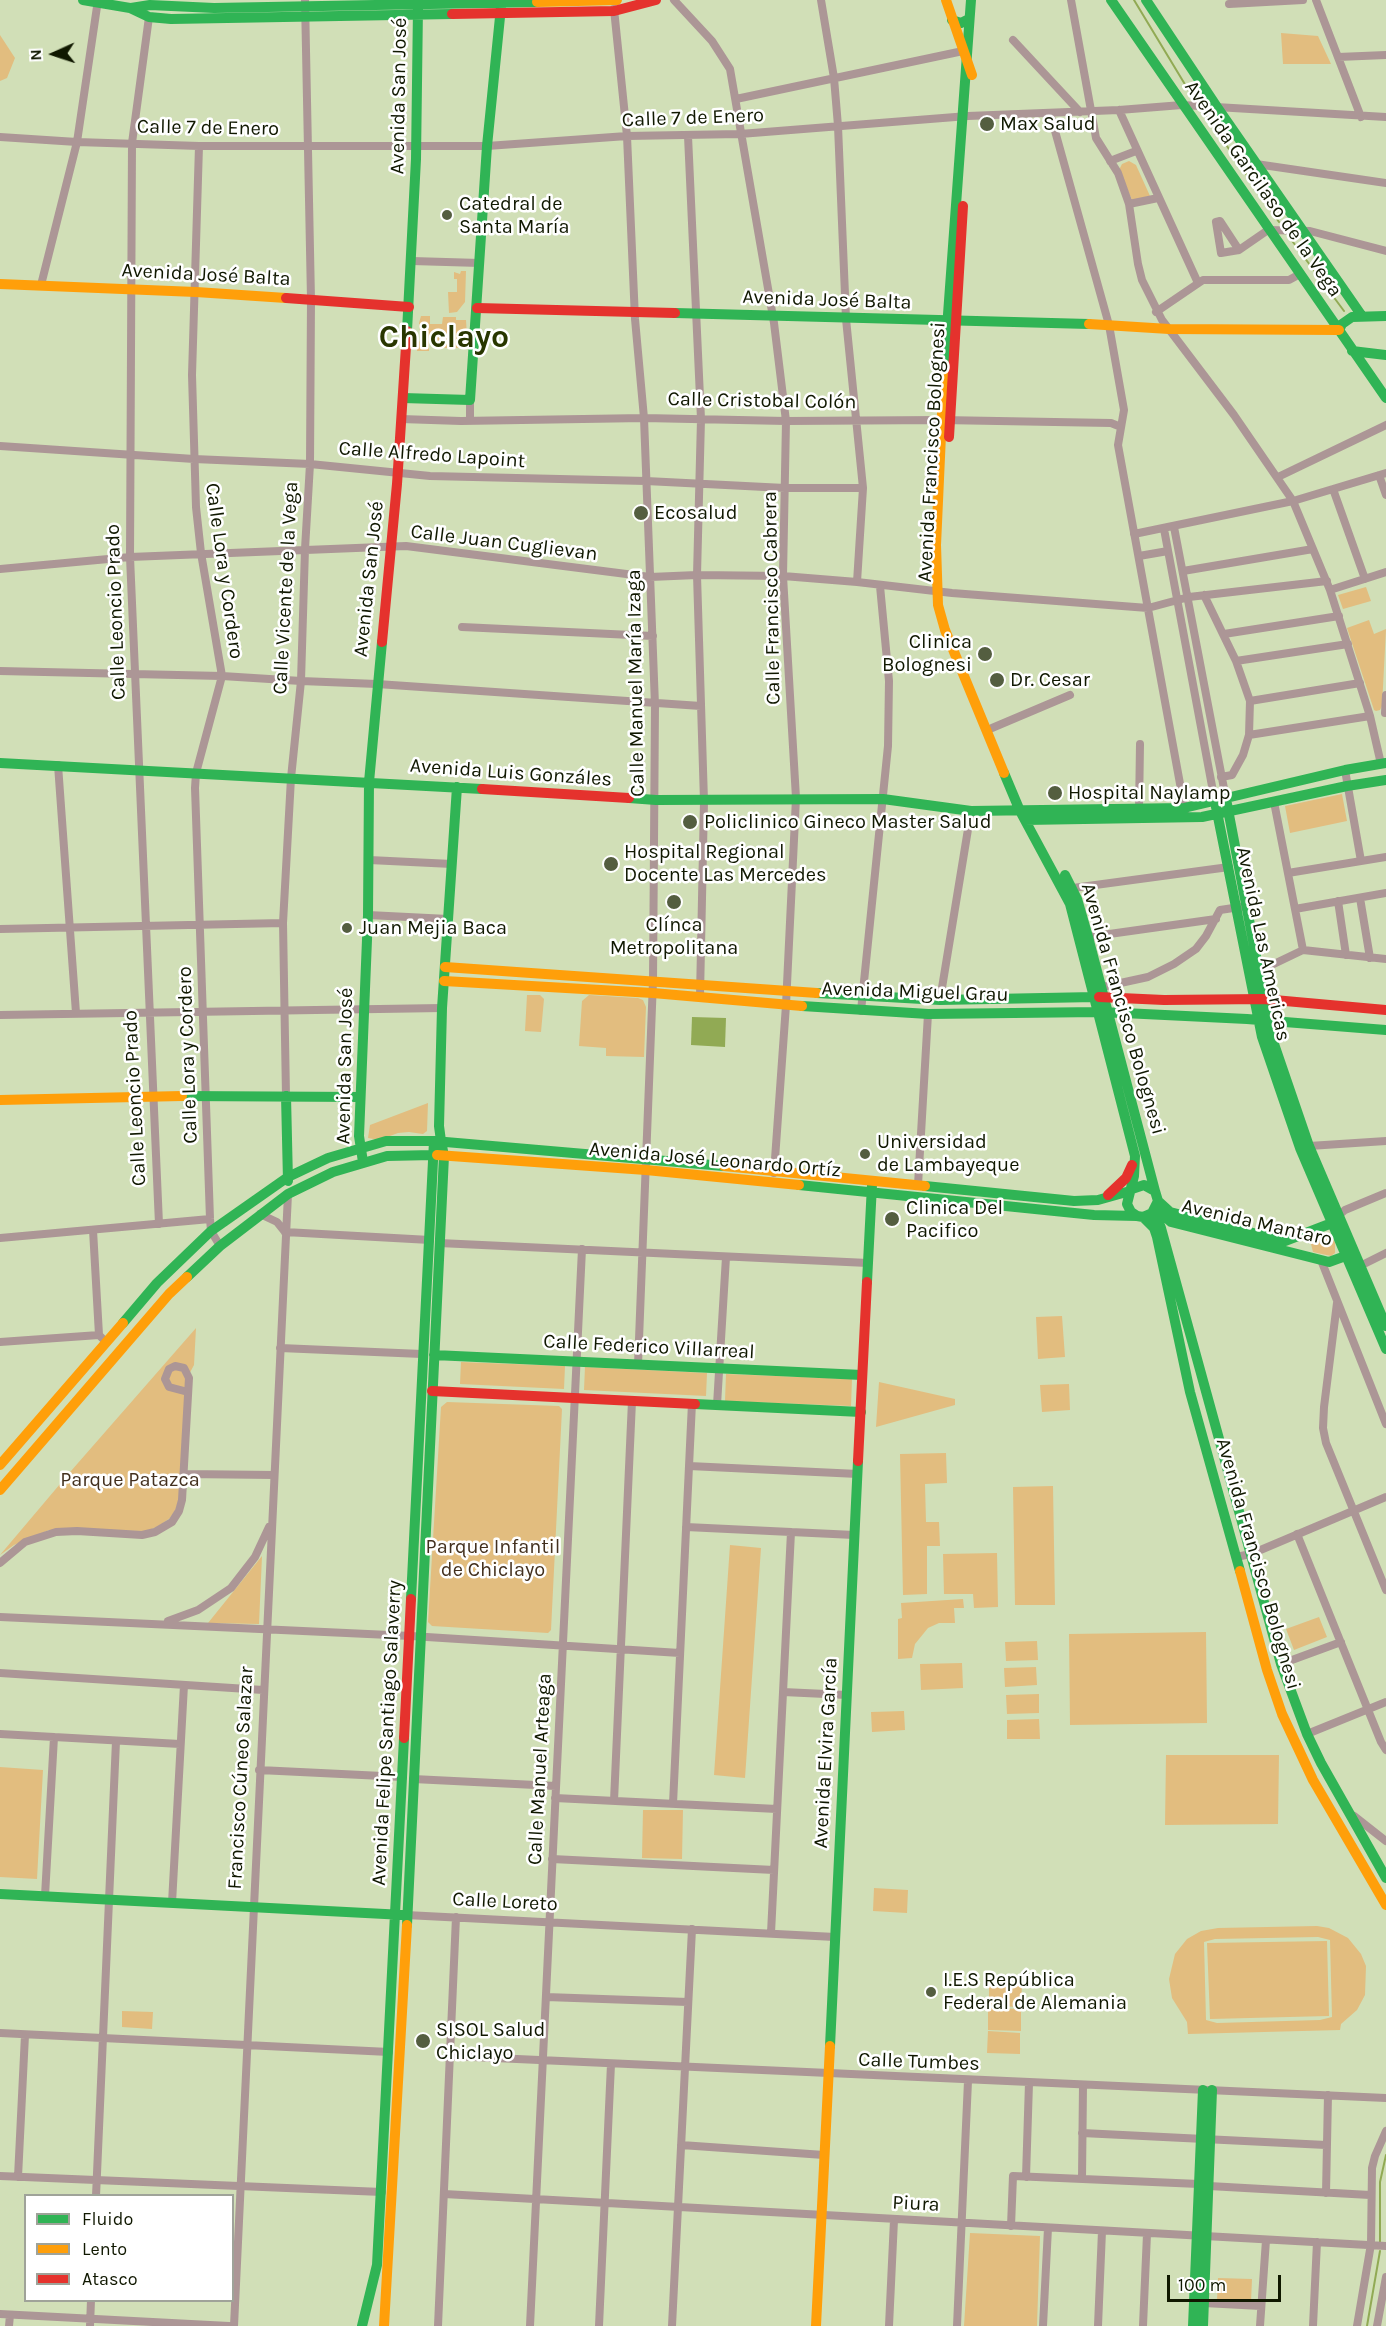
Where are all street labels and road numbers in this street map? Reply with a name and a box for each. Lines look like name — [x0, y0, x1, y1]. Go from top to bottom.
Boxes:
street label: Avenida San José — [386, 17, 412, 175]
street label: Avenida Garcilaso de la Vega — [1179, 76, 1347, 302]
street label: Calle 7 de Enero — [622, 104, 764, 132]
street label: Calle 7 de Enero — [137, 115, 279, 141]
street label: Avenida José Balta — [121, 259, 291, 291]
street label: Avenida José Balta — [742, 285, 912, 315]
street label: Avenida Francisco Bolognesi — [913, 321, 951, 583]
street label: Calle Cristobal Colón — [667, 387, 857, 415]
street label: Calle Alfredo Lapoint — [338, 437, 526, 473]
street label: Calle Lora y Cordero — [200, 481, 248, 661]
street label: Calle Vicente de la Vega — [268, 481, 304, 695]
street label: Calle Francisco Cabrera — [758, 491, 786, 705]
street label: Avenida San José — [349, 500, 389, 658]
street label: Calle Juan Cuglievan — [409, 520, 599, 566]
street label: Calle Leoncio Prado — [101, 524, 131, 700]
street label: Calle Manuel María Izaga — [622, 569, 650, 797]
street label: Avenida Luis Gonzáles — [409, 754, 613, 792]
street label: Avenida Las Americas — [1231, 845, 1295, 1043]
street label: Avenida Francisco Bolognesi — [1076, 880, 1170, 1138]
street label: Calle Lora y Cordero — [173, 966, 203, 1144]
street label: Avenida Miguel Grau — [821, 977, 1009, 1007]
street label: Avenida San José — [332, 987, 358, 1145]
street label: Calle Leoncio Prado — [118, 1009, 152, 1187]
street label: Avenida José Leonardo Ortíz — [588, 1137, 842, 1183]
street label: Avenida Mantaro — [1179, 1194, 1335, 1252]
street label: Calle Federico Villarreal — [543, 1329, 755, 1365]
street label: Avenida Francisco Bolognesi — [1211, 1435, 1305, 1693]
street label: Avenida Felipe Santiago Salaverry — [367, 1580, 407, 1886]
street label: Avenida Elvira García — [809, 1657, 843, 1849]
street label: Francisco Cúneo Salazar — [223, 1666, 259, 1890]
street label: Calle Manuel Arteaga — [523, 1672, 557, 1866]
street label: Calle Loreto — [452, 1887, 558, 1917]
street label: Calle Tumbes — [858, 2048, 980, 2076]
street label: Piura — [892, 2191, 940, 2217]

